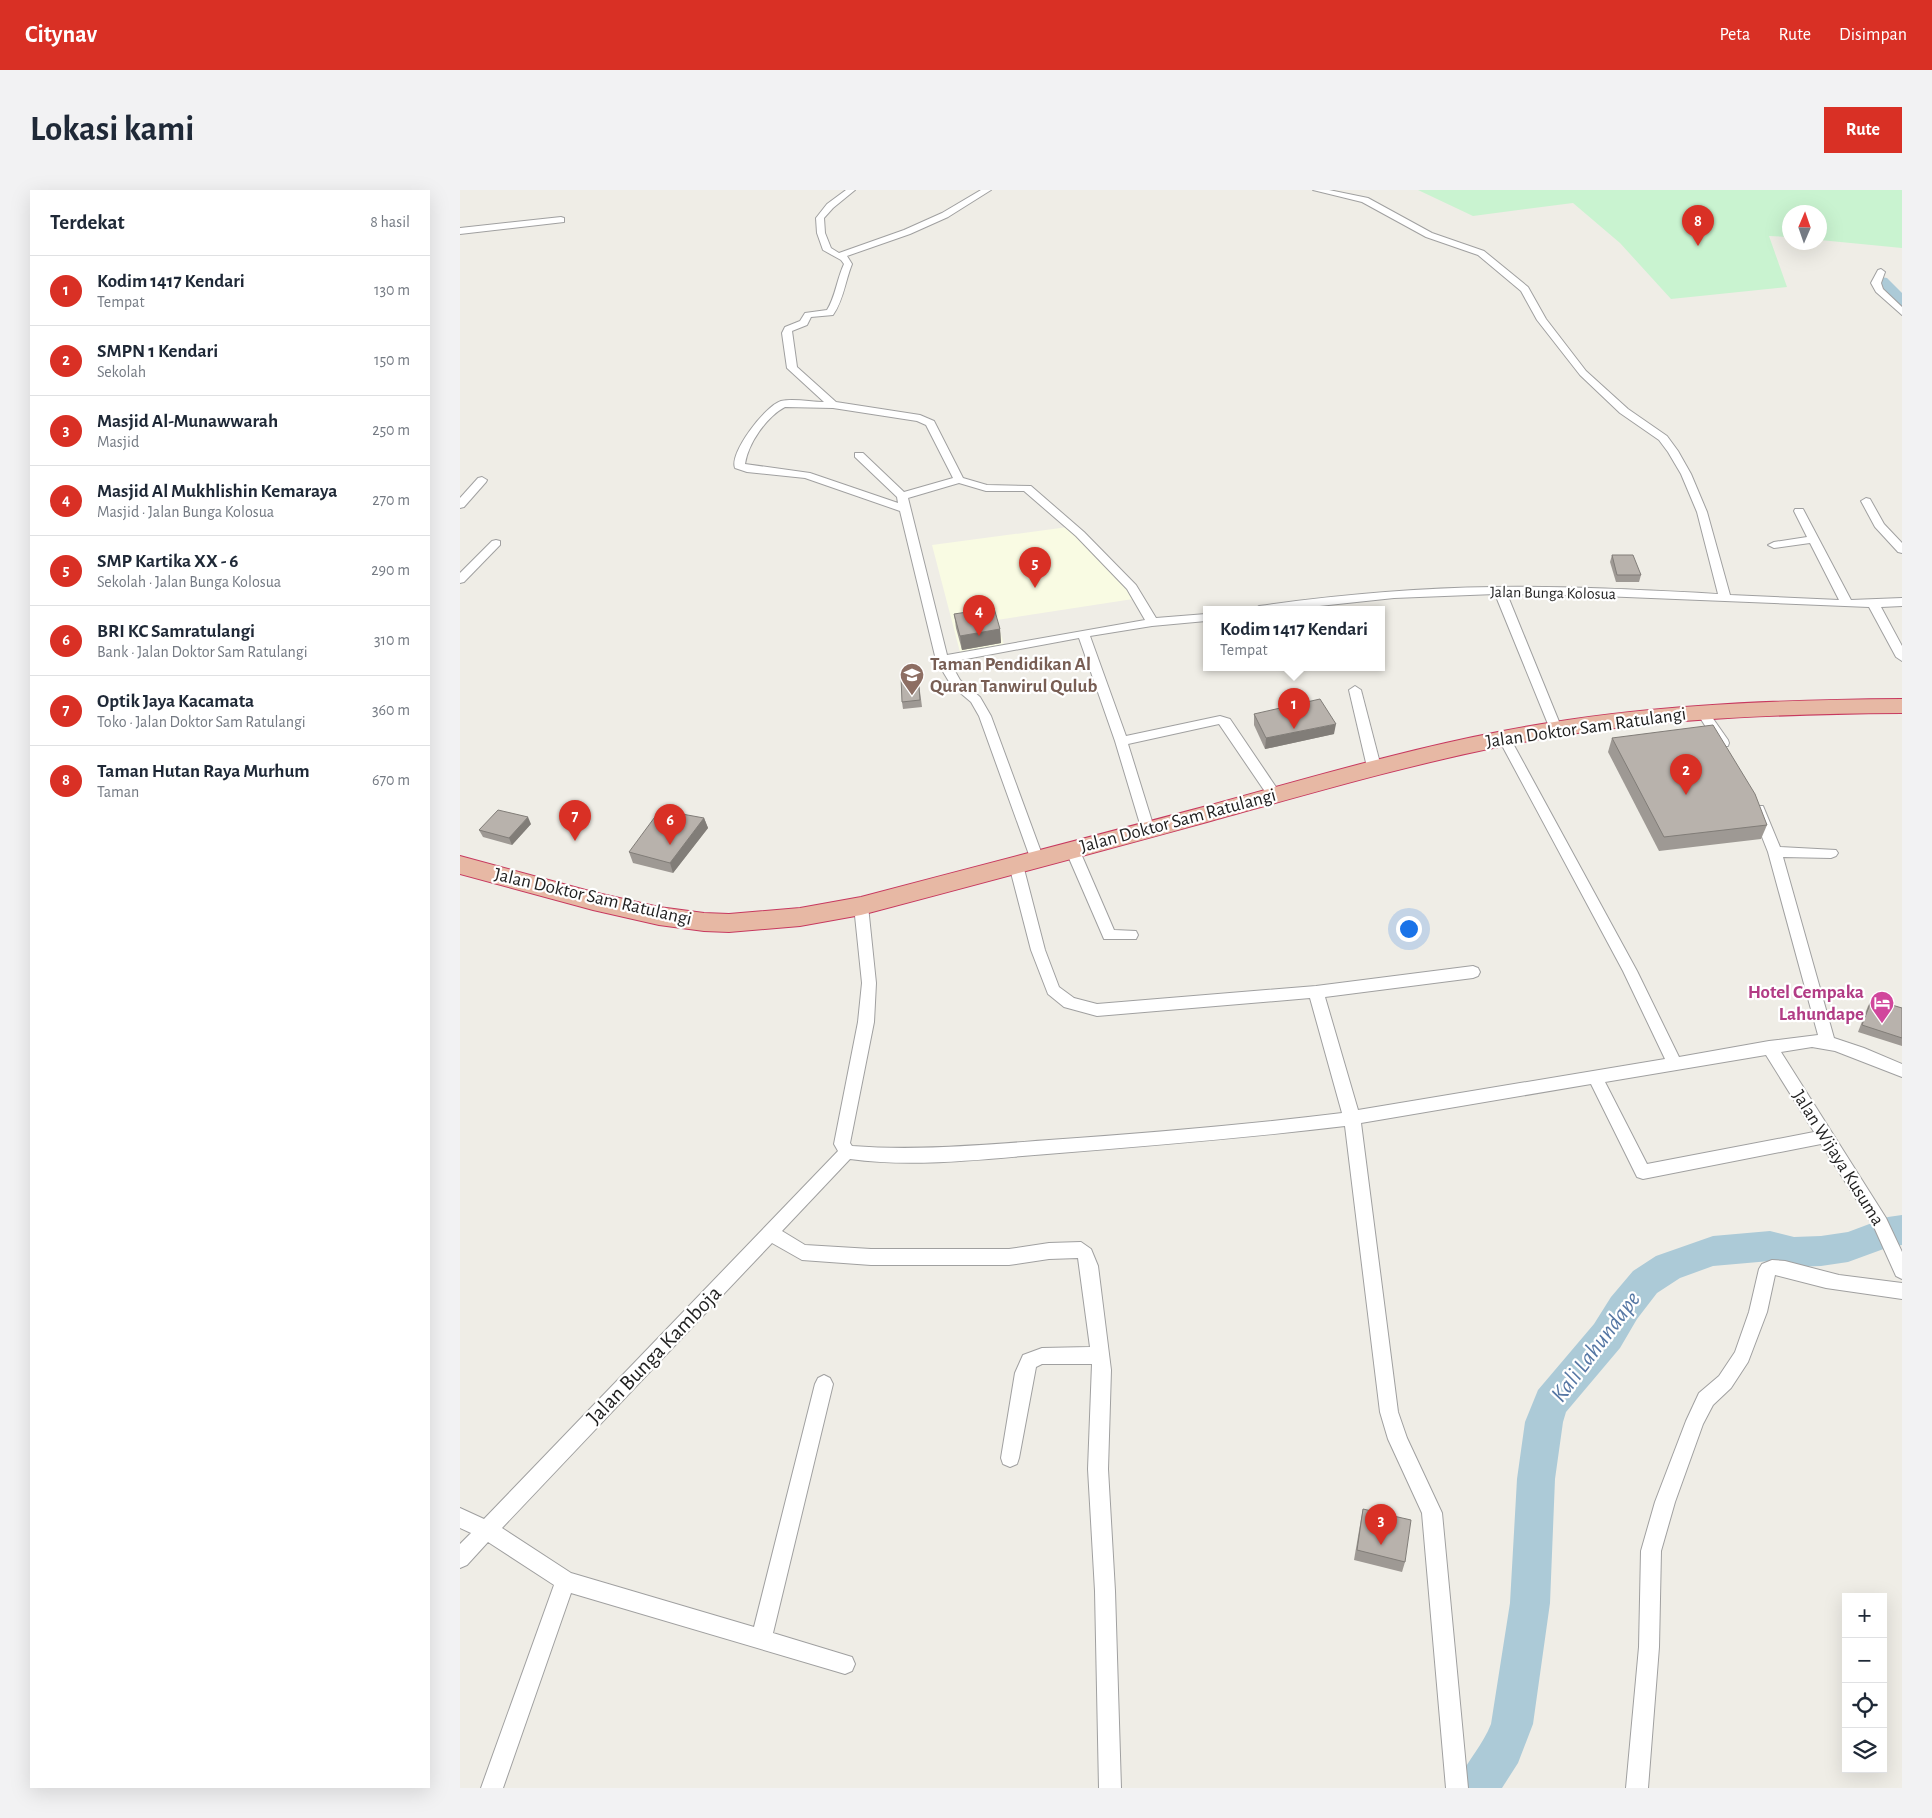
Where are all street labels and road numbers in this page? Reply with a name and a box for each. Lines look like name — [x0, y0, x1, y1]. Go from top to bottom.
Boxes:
street label: Jalan Bunga Kolosua — [1490, 584, 1616, 602]
street label: Jalan Doktor Sam Ratulangi — [1485, 705, 1687, 751]
street label: Jalan Doktor Sam Ratulangi — [1078, 786, 1278, 856]
street label: Jalan Doktor Sam Ratulangi — [492, 865, 694, 929]
street label: Jalan Wijaya Kusuma — [1789, 1087, 1887, 1229]
street label: Jalan Bunga Kamboja — [583, 1282, 725, 1428]

